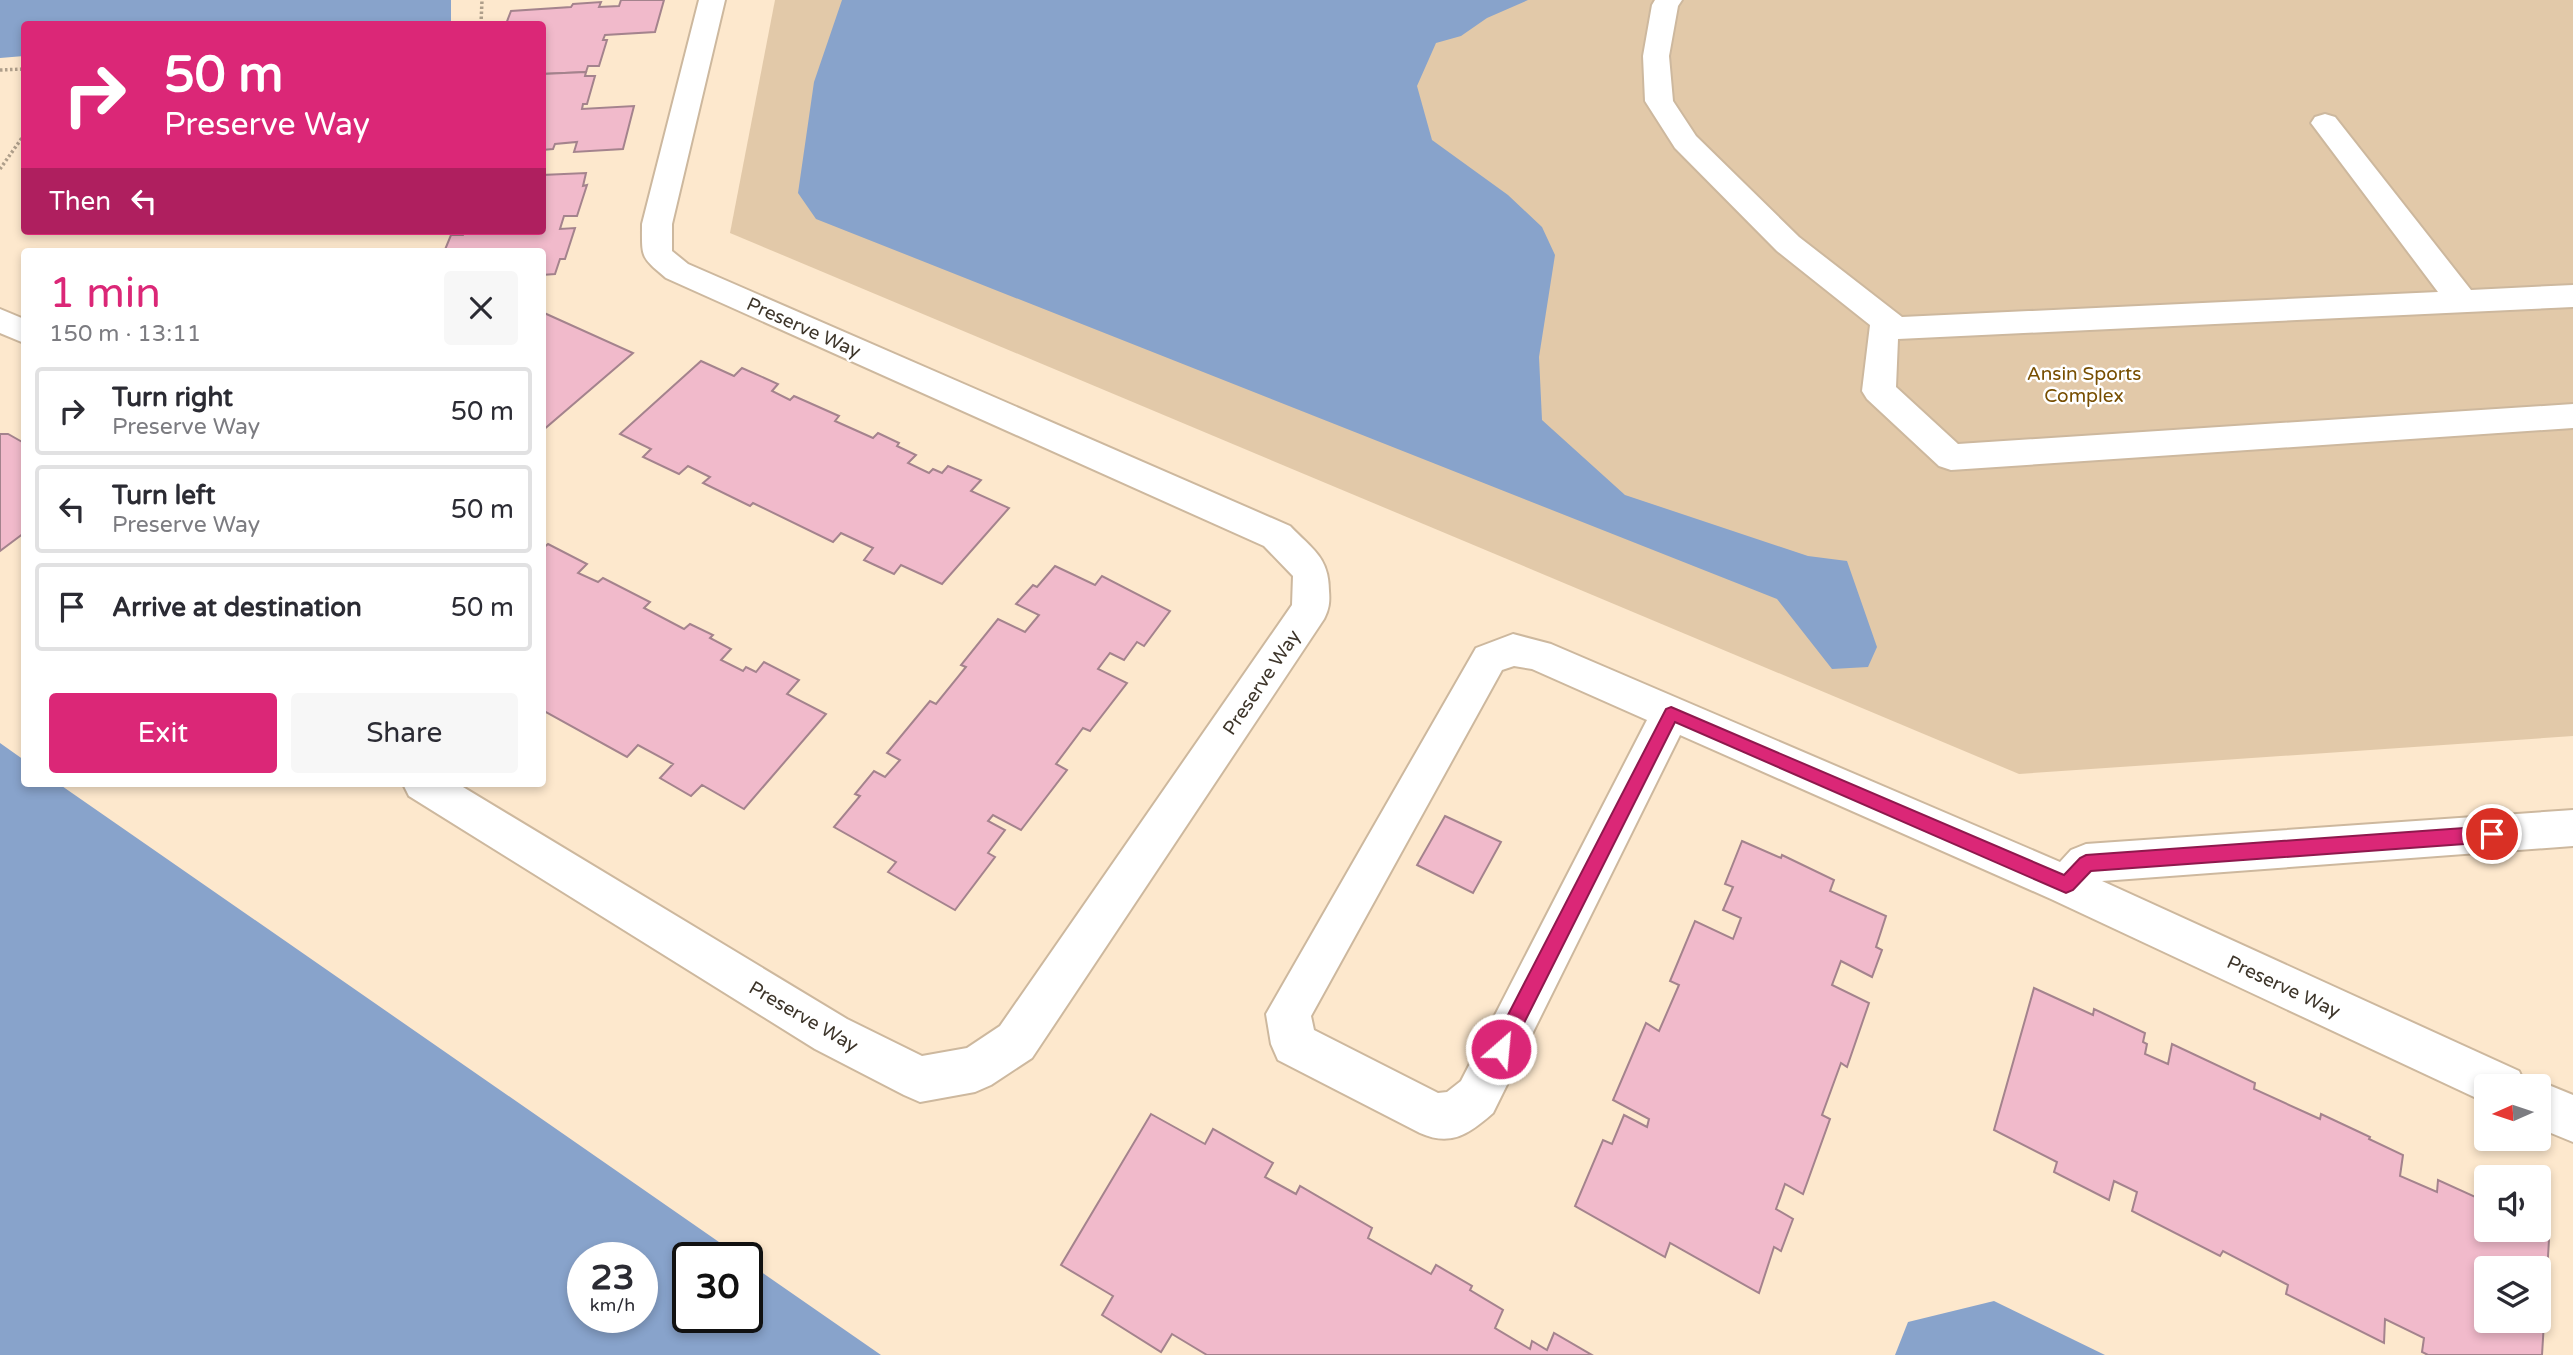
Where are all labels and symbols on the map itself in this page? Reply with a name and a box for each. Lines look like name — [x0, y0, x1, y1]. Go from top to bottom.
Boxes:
street label: Preserve Way — [743, 293, 864, 363]
park label: Ansin Sports Complex — [2027, 363, 2141, 407]
street label: Preserve Way — [1219, 626, 1305, 739]
pin — [2462, 804, 2522, 864]
street label: Preserve Way — [2224, 951, 2344, 1023]
street label: Preserve Way — [745, 977, 862, 1057]
position arrow — [1464, 1012, 1538, 1086]
north arrow — [2474, 1074, 2552, 1152]
speed limit sign: 30 — [672, 1242, 763, 1333]

